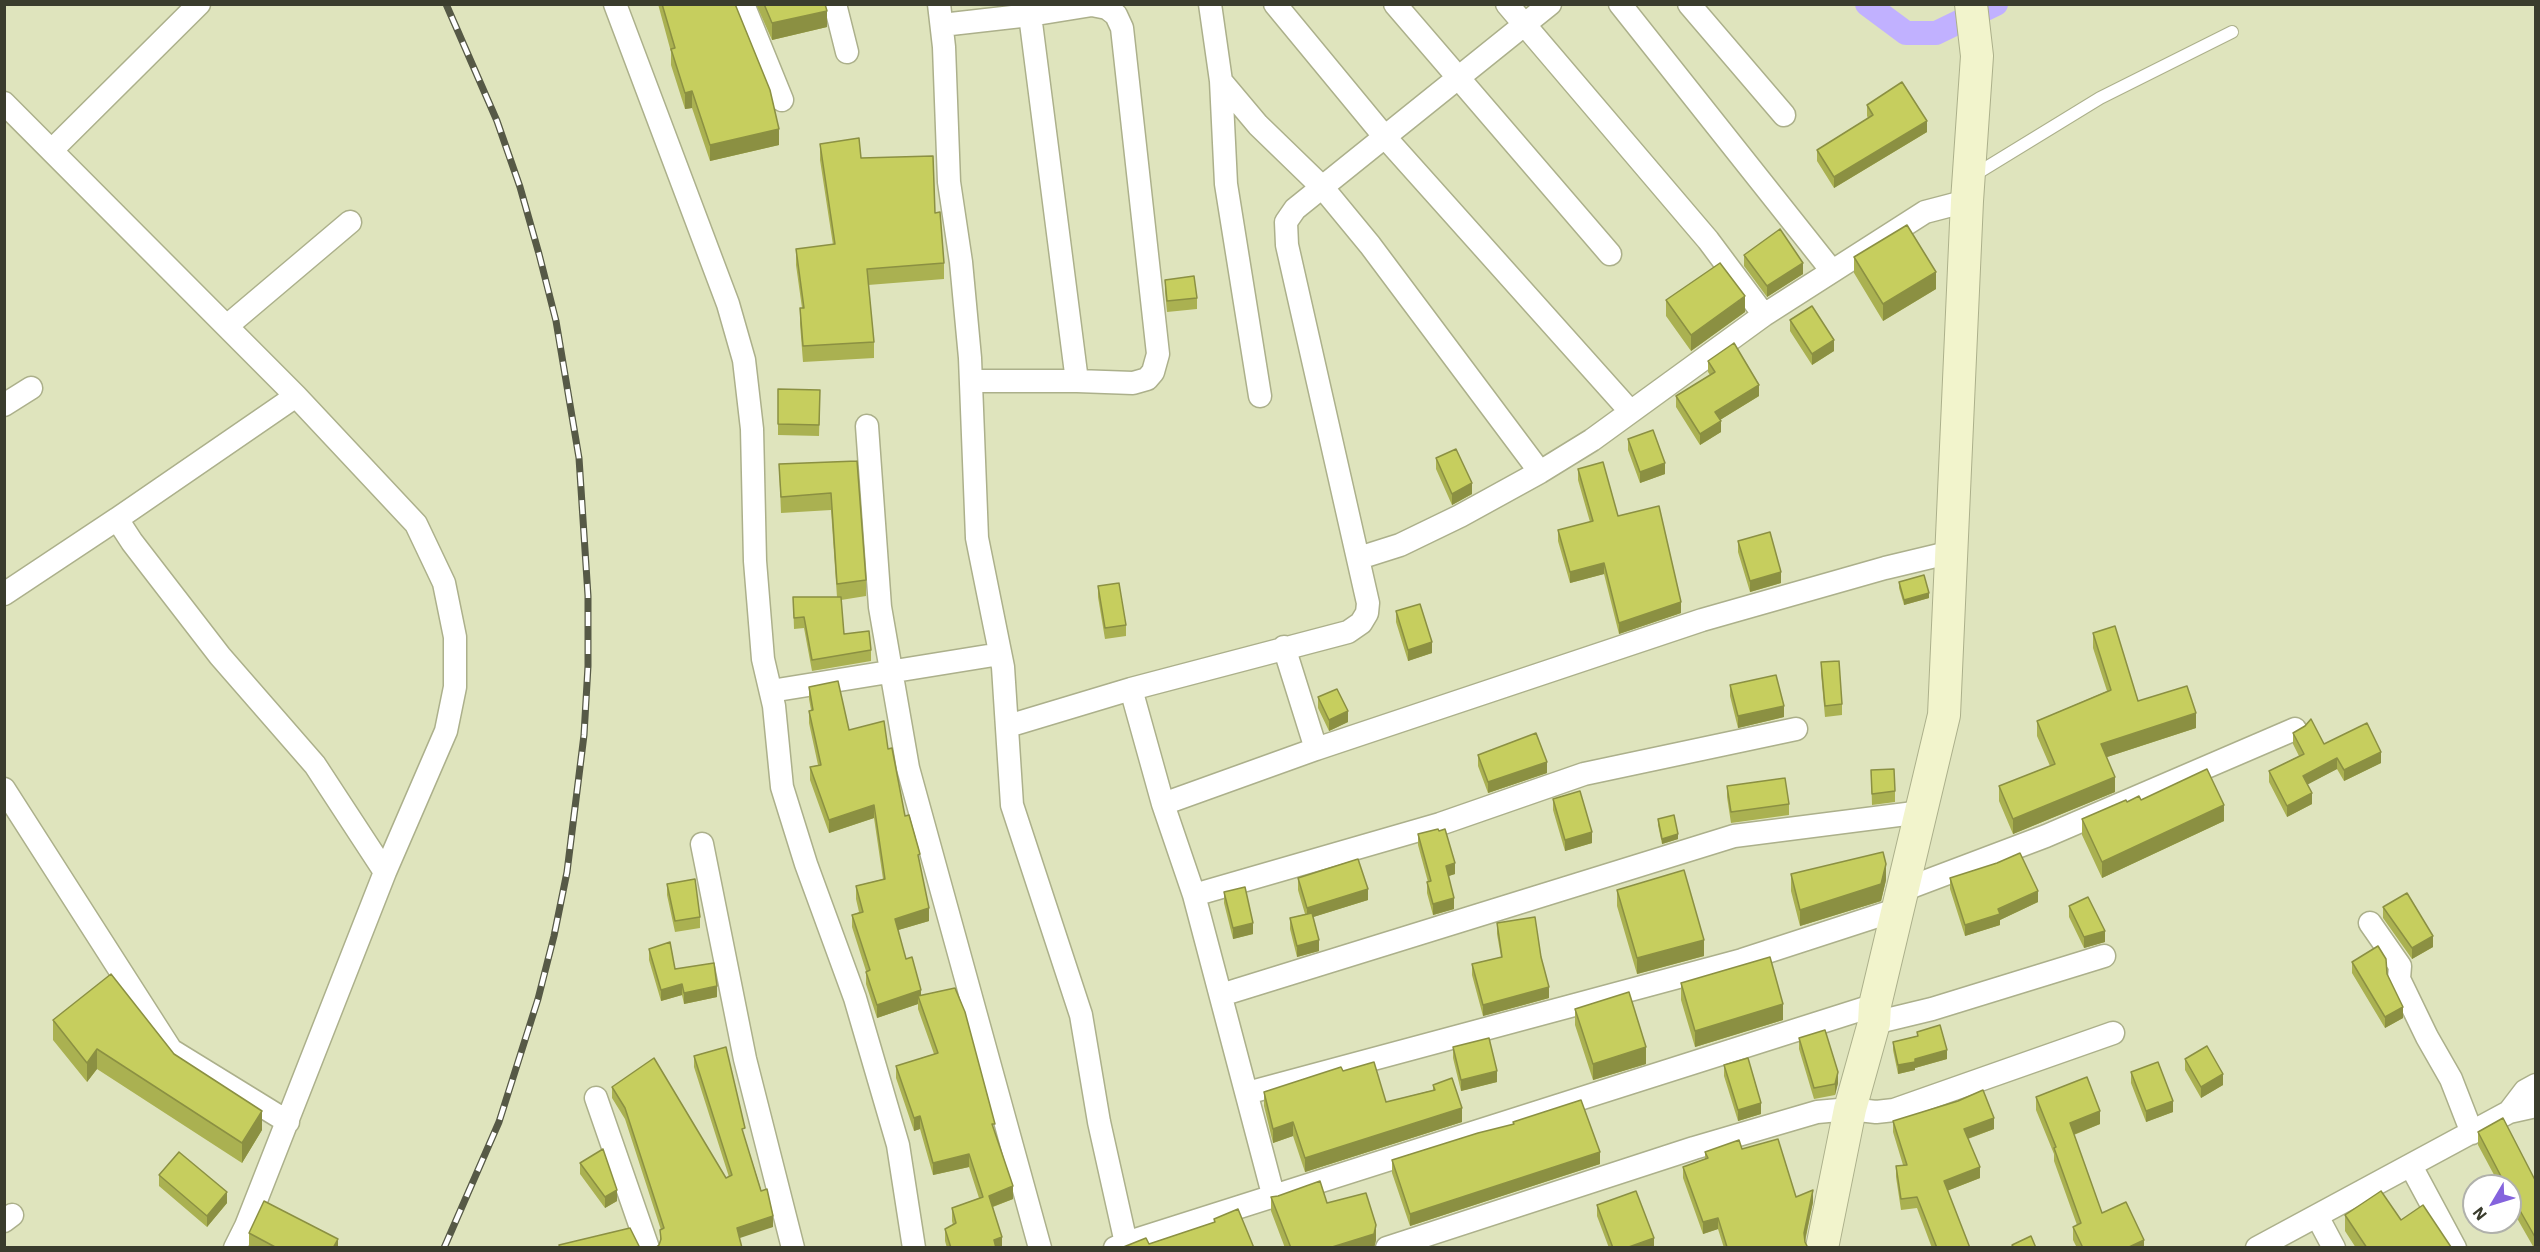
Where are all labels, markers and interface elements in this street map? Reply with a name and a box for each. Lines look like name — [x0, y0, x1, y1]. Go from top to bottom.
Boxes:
north arrow — [2462, 1174, 2522, 1234]
text: N — [2468, 1203, 2491, 1225]

